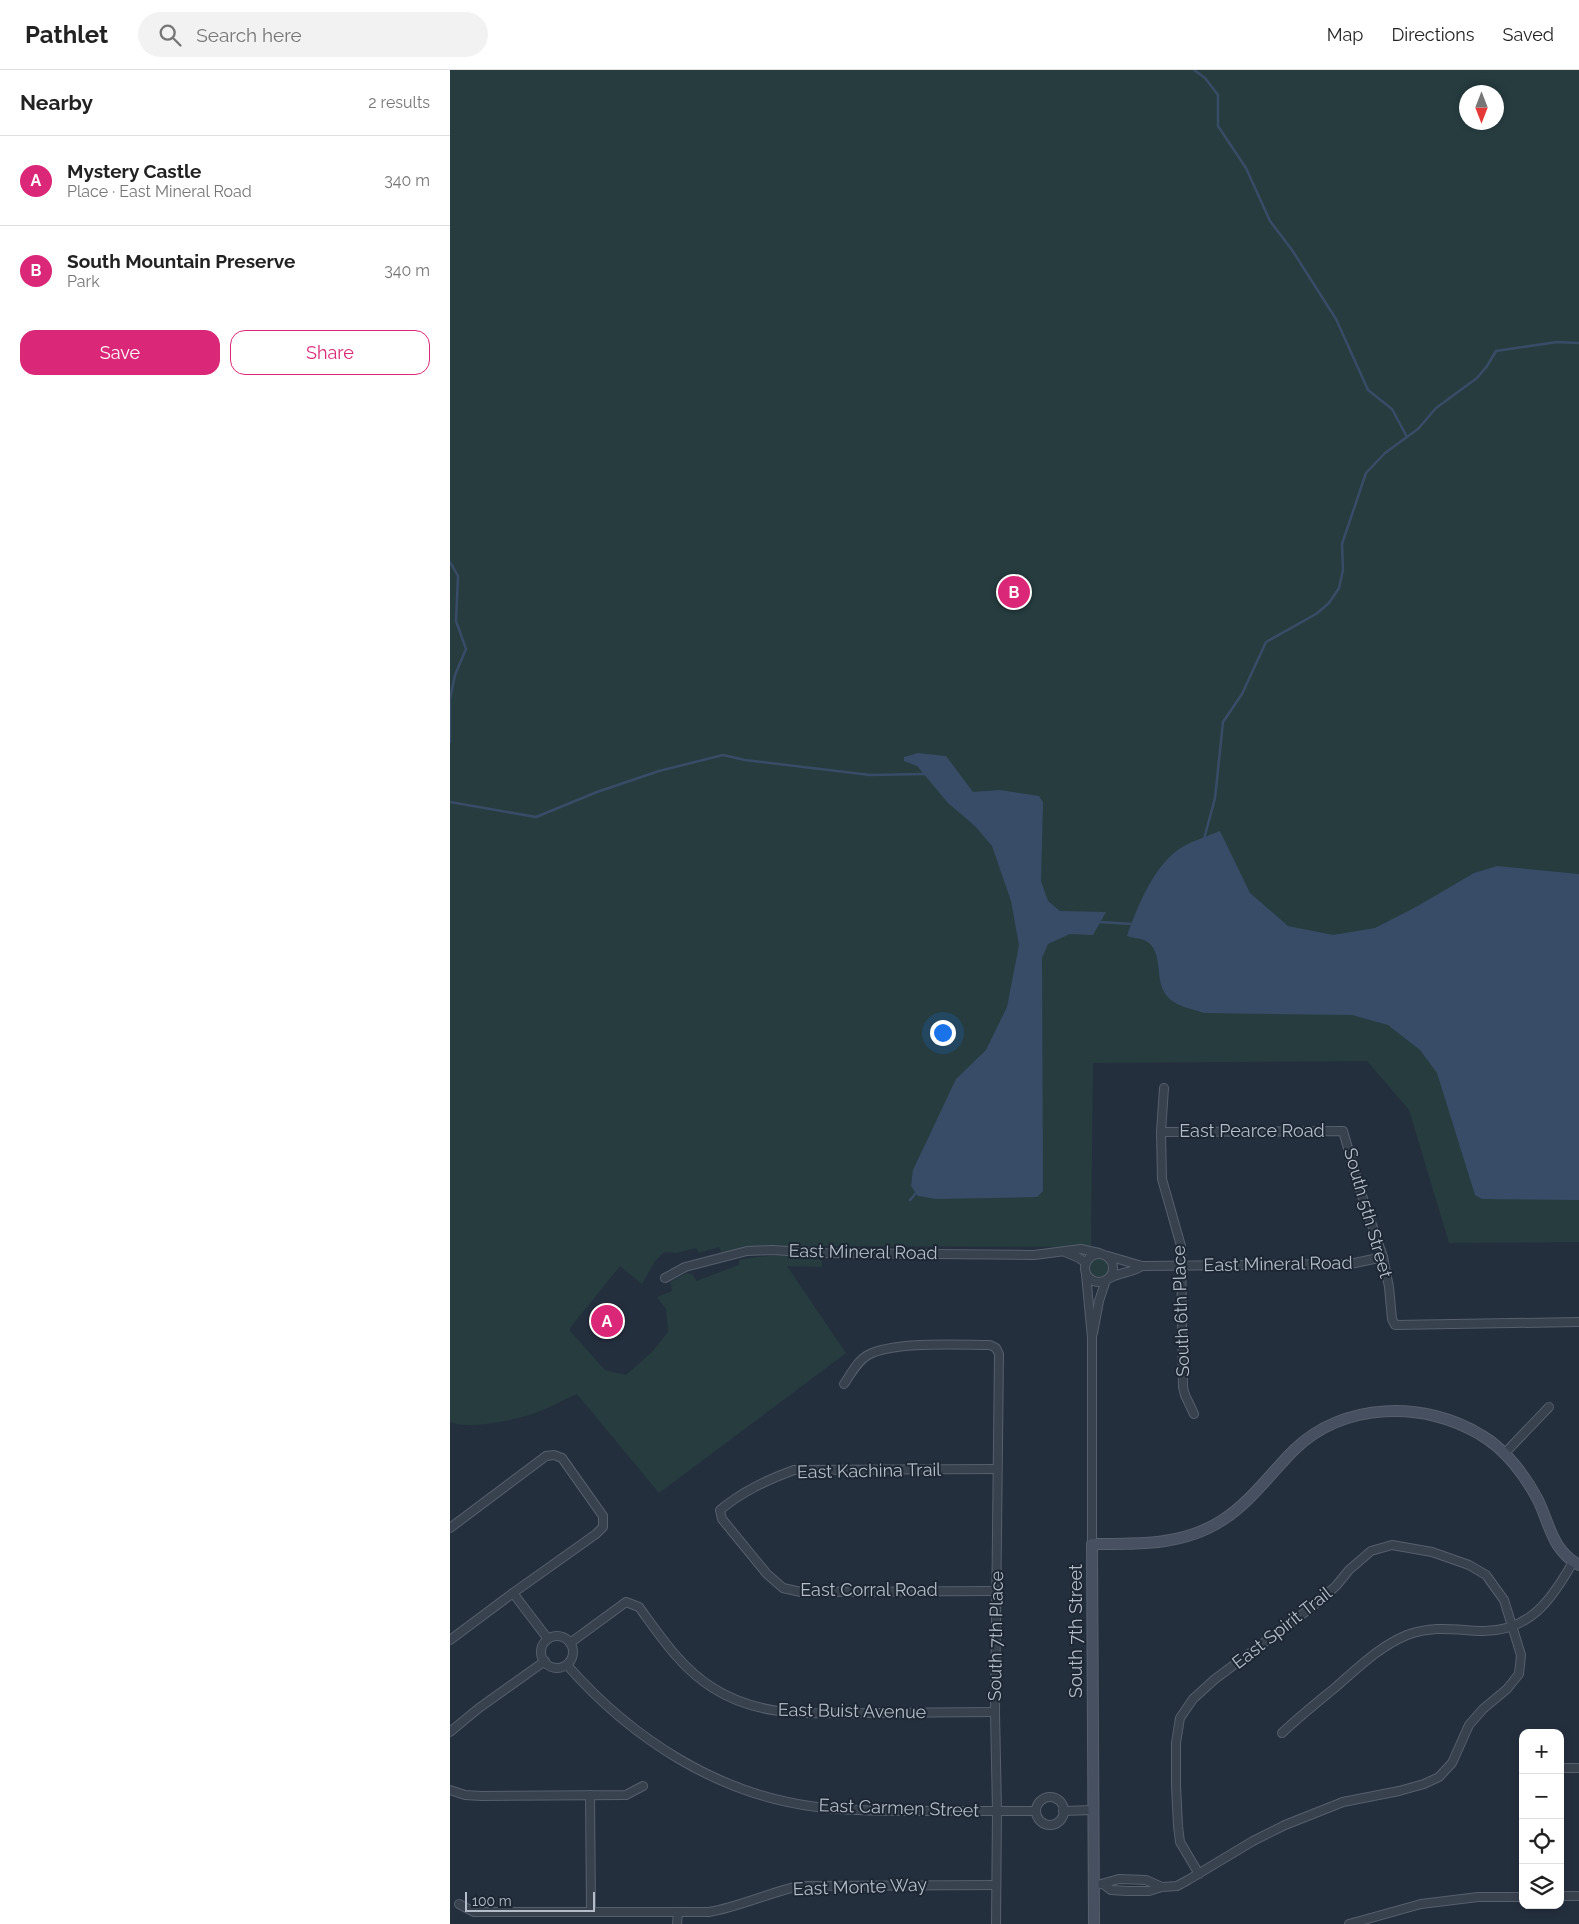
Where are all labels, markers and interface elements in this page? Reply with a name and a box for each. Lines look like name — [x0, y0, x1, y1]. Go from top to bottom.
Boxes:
search box — [138, 12, 488, 57]
text: Pathlet — [25, 20, 108, 49]
icon: search — [156, 21, 184, 49]
text: Search here — [196, 24, 302, 46]
text: Map — [1327, 24, 1363, 45]
text: Directions — [1391, 24, 1475, 45]
text: Saved — [1503, 24, 1554, 45]
north arrow — [1459, 85, 1504, 130]
text: Nearby — [20, 90, 93, 115]
text: 2 results — [368, 93, 430, 112]
text: Mystery Castle — [67, 160, 201, 182]
text: A — [31, 171, 41, 190]
text: 340 m — [384, 171, 430, 190]
text: Place · East Mineral Road — [67, 182, 252, 201]
text: South Mountain Preserve — [67, 250, 295, 272]
text: B — [31, 261, 41, 280]
text: 340 m — [384, 261, 430, 280]
text: Park — [67, 272, 100, 291]
button: Save — [20, 330, 220, 375]
button: Share — [230, 330, 430, 375]
pin: B — [998, 573, 1030, 611]
your location — [930, 1020, 956, 1046]
street label: East Pearce Road — [1179, 1120, 1325, 1141]
street label: South 5th Street — [1340, 1145, 1397, 1280]
street label: East Mineral Road — [788, 1240, 938, 1263]
street label: South 6th Place — [1168, 1244, 1193, 1377]
street label: East Mineral Road — [1203, 1252, 1353, 1275]
pin: A — [591, 1302, 623, 1340]
street label: East Kachina Trail — [797, 1459, 941, 1482]
street label: South 7th Street — [1065, 1564, 1086, 1698]
street label: South 7th Place — [984, 1570, 1007, 1701]
street label: East Corral Road — [800, 1579, 938, 1600]
street label: East Spirit Trail — [1228, 1582, 1336, 1673]
street label: East Buist Avenue — [778, 1699, 927, 1722]
map controls — [1519, 1729, 1564, 1909]
button: + — [1519, 1729, 1564, 1774]
button: − — [1519, 1774, 1564, 1819]
street label: East Carmen Street — [818, 1794, 980, 1821]
button: locate — [1519, 1819, 1564, 1864]
button: layers — [1519, 1864, 1564, 1909]
street label: East Monte Way — [792, 1874, 928, 1899]
scale bar — [465, 1889, 595, 1912]
text: 100 m — [472, 1893, 512, 1909]

